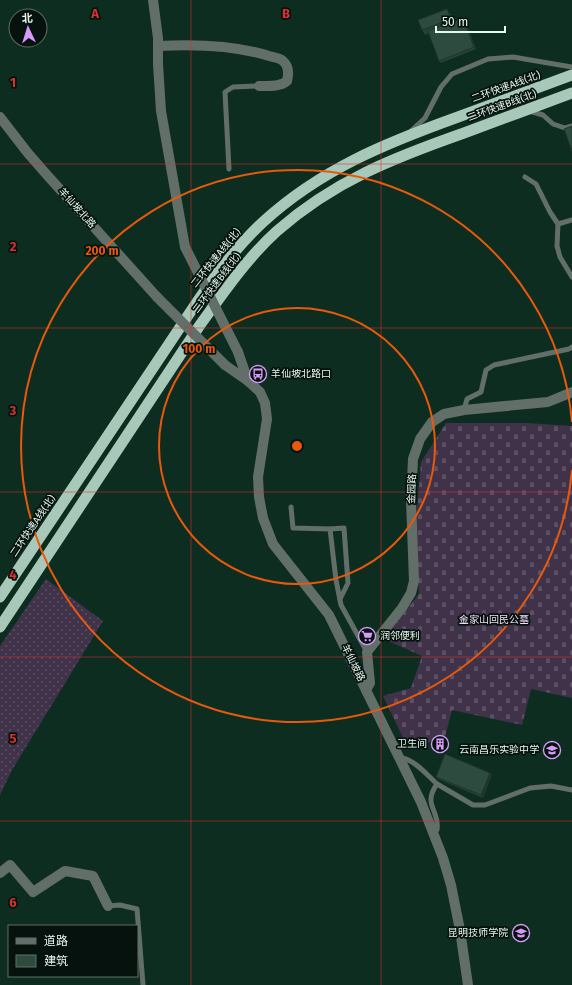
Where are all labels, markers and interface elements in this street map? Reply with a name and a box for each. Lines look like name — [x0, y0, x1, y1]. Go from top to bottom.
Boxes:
text: A — [90, 6, 99, 21]
text: B — [282, 6, 290, 21]
north arrow — [8, 8, 48, 48]
scale bar — [436, 8, 505, 34]
text: 北 — [21, 12, 33, 25]
text: 50 m — [442, 15, 468, 29]
street label: 二环快速A线(北) — [470, 68, 542, 105]
text: 1 — [10, 75, 16, 90]
street label: 二环快速B线(北) — [466, 87, 538, 124]
street label: 羊仙坡北路 — [56, 185, 98, 231]
street label: 二环快速A线(北) — [188, 226, 243, 290]
text: 2 — [10, 239, 17, 254]
text: 200 m — [85, 244, 119, 258]
street label: 二环快速B线(北) — [190, 250, 244, 316]
text: 100 m — [183, 342, 215, 356]
bus stop icon: 羊仙坡北路口 — [248, 364, 268, 384]
place label: 羊仙坡北路口 — [271, 368, 331, 380]
text: 3 — [9, 403, 17, 418]
centre of rings — [290, 439, 304, 453]
street label: 金园路 — [405, 474, 419, 504]
street label: 二环快速A线(北) — [7, 492, 58, 559]
text: 4 — [9, 567, 17, 582]
park label: 金家山回民公墓 — [459, 614, 529, 626]
supermarket icon: 润邻便利 — [357, 626, 377, 646]
place label: 润邻便利 — [380, 630, 420, 642]
street label: 羊仙坡路 — [339, 642, 367, 684]
text: 5 — [10, 731, 17, 746]
building icon: 卫生间 — [430, 734, 450, 754]
place label: 卫生间 — [397, 738, 427, 750]
school or university icon: 云南昌乐实验中学 — [542, 740, 562, 760]
place label: 云南昌乐实验中学 — [459, 744, 539, 756]
text: 6 — [9, 895, 17, 910]
school or university icon: 昆明技师学院 — [511, 923, 531, 943]
legend — [8, 925, 138, 977]
place label: 昆明技师学院 — [448, 927, 508, 939]
text: 道路 — [44, 934, 68, 948]
text: 建筑 — [44, 954, 68, 968]

